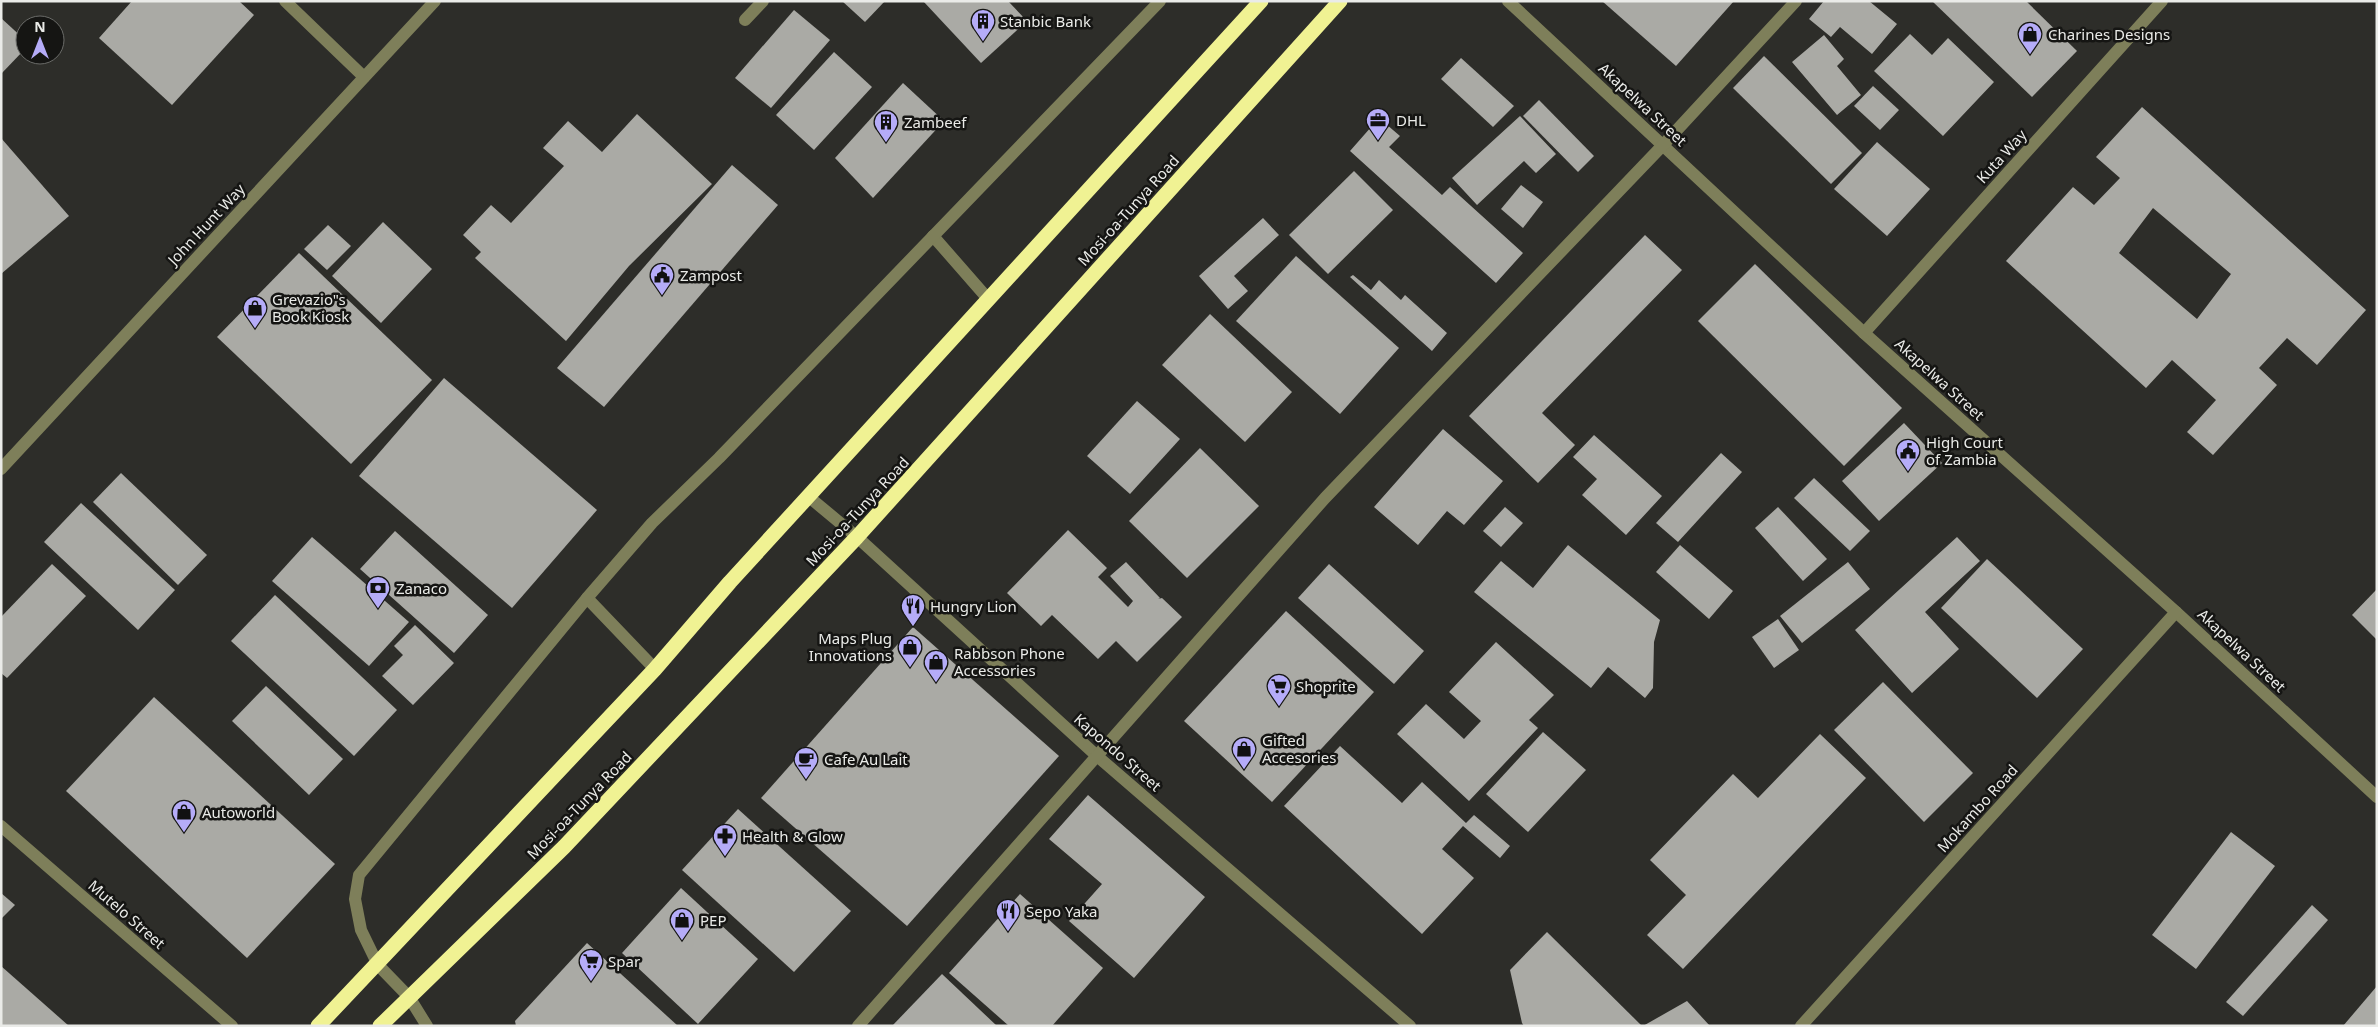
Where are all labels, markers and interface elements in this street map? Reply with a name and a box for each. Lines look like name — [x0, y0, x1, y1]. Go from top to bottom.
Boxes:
building icon: Stanbic Bank — [970, 8, 996, 42]
place label: Stanbic Bank — [1000, 11, 1091, 31]
north arrow — [15, 15, 65, 65]
text: N — [34, 17, 46, 36]
shop icon: Charines Designs — [2017, 21, 2043, 55]
place label: Charines Designs — [2048, 24, 2170, 44]
street label: Akapelwa Street — [1595, 58, 1692, 150]
office icon: DHL — [1365, 107, 1391, 141]
building icon: Zambeef — [873, 109, 899, 143]
place label: DHL — [1396, 110, 1426, 130]
place label: Zambeef — [904, 112, 967, 132]
street label: Kuta Way — [1971, 125, 2031, 187]
street label: Mosi-oa-Tunya Road — [1073, 150, 1183, 270]
street label: John Hunt Way — [162, 179, 249, 270]
public building icon: Zampost — [649, 262, 675, 296]
place label: Zampost — [680, 265, 743, 285]
place label: Grevazio"s Book Kiosk — [272, 289, 349, 326]
shop icon: Grevazio"s Book Kiosk — [242, 295, 268, 329]
street label: Akapelwa Street — [1891, 334, 1989, 425]
place label: High Court of Zambia — [1926, 432, 2003, 469]
public building icon: High Court of Zambia — [1895, 438, 1921, 472]
street label: Mosi-oa-Tunya Road — [801, 452, 913, 570]
bank icon: Zanaco — [365, 575, 391, 609]
place label: Zanaco — [396, 578, 447, 598]
restaurant icon: Hungry Lion — [900, 593, 926, 627]
place label: Hungry Lion — [930, 596, 1017, 616]
street label: Akapelwa Street — [2194, 604, 2291, 696]
place label: Maps Plug Innovations — [809, 628, 892, 665]
shop icon: Maps Plug Innovations — [897, 634, 923, 668]
place label: Rabbson Phone Accessories — [954, 643, 1065, 680]
shop icon: Rabbson Phone Accessories — [923, 649, 949, 683]
supermarket icon: Shoprite — [1266, 673, 1292, 707]
place label: Shoprite — [1296, 676, 1356, 696]
street label: Kapondo Street — [1070, 709, 1166, 796]
place label: Gifted Accesories — [1262, 730, 1336, 767]
shop icon: Gifted Accesories — [1231, 736, 1257, 770]
cafe icon: Cafe Au Lait — [793, 746, 819, 780]
street label: Mosi-oa-Tunya Road — [522, 747, 636, 863]
place label: Cafe Au Lait — [824, 749, 908, 769]
street label: Mokambo Road — [1932, 760, 2022, 856]
shop icon: Autoworld — [171, 799, 197, 833]
place label: Autoworld — [202, 802, 275, 822]
pharmacy icon: Health & Glow — [712, 823, 738, 857]
place label: Health & Glow — [742, 826, 843, 846]
street label: Mutelo Street — [84, 875, 170, 953]
restaurant icon: Sepo Yaka — [995, 898, 1021, 932]
place label: Sepo Yaka — [1026, 901, 1097, 921]
shop icon: PEP — [669, 907, 695, 941]
place label: PEP — [700, 910, 727, 930]
supermarket icon: Spar — [578, 948, 604, 982]
place label: Spar — [608, 951, 640, 971]

